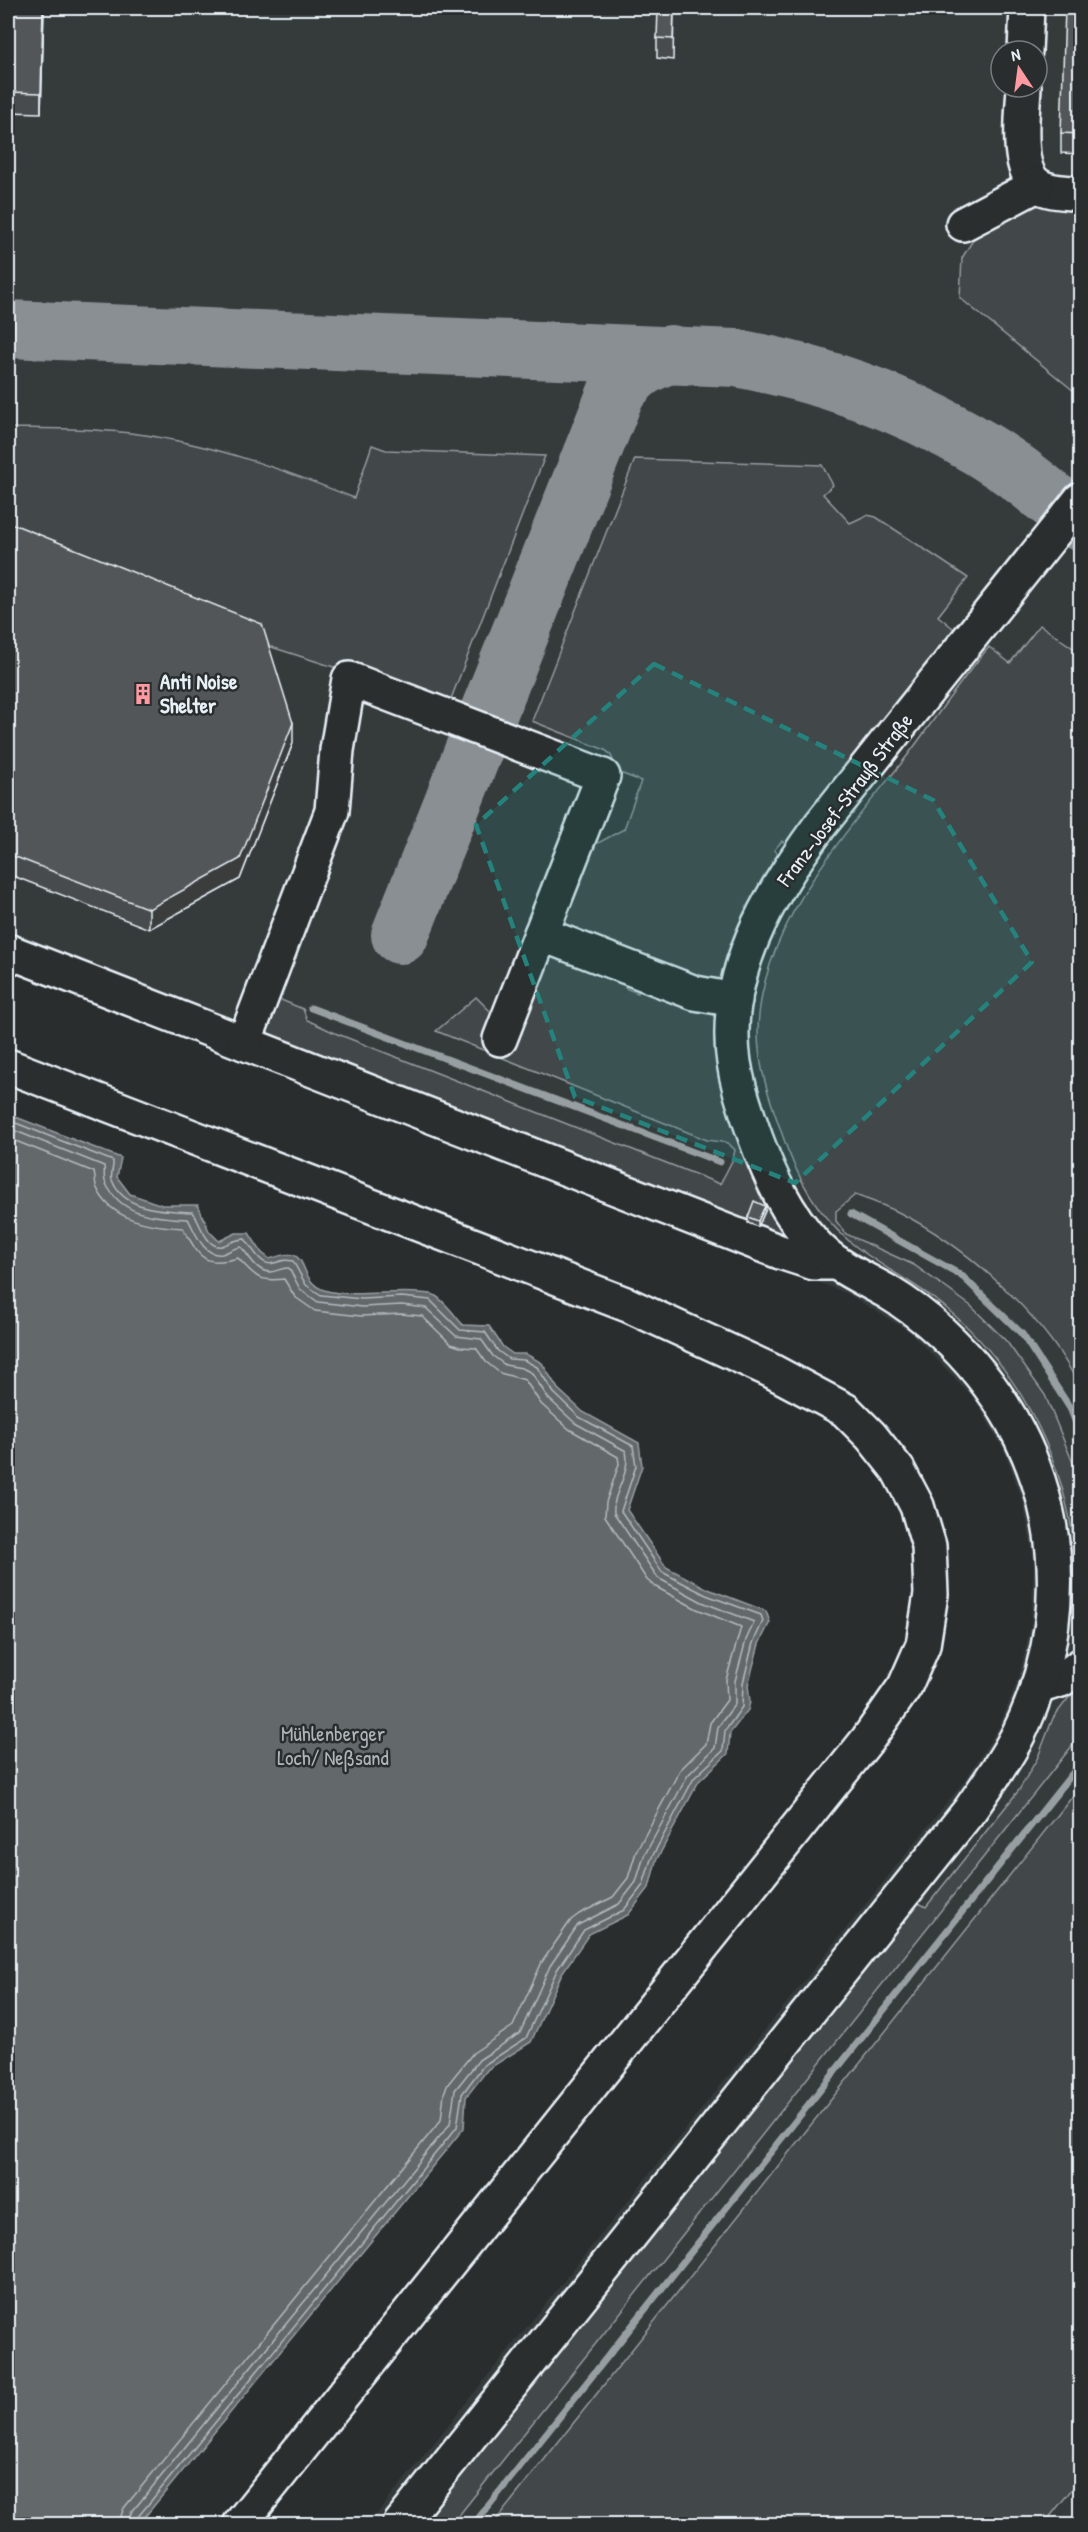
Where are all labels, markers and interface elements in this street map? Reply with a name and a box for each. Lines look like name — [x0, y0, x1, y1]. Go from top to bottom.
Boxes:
north arrow — [989, 39, 1049, 99]
text: N — [1009, 43, 1023, 66]
place label: Anti Noise Shelter — [160, 667, 238, 720]
building icon: Anti Noise Shelter — [131, 682, 155, 706]
street label: Franz-Josef-Strauß Straße — [769, 707, 919, 893]
park label: Mühlenberger Loch/ Neßsand — [277, 1719, 389, 1772]

